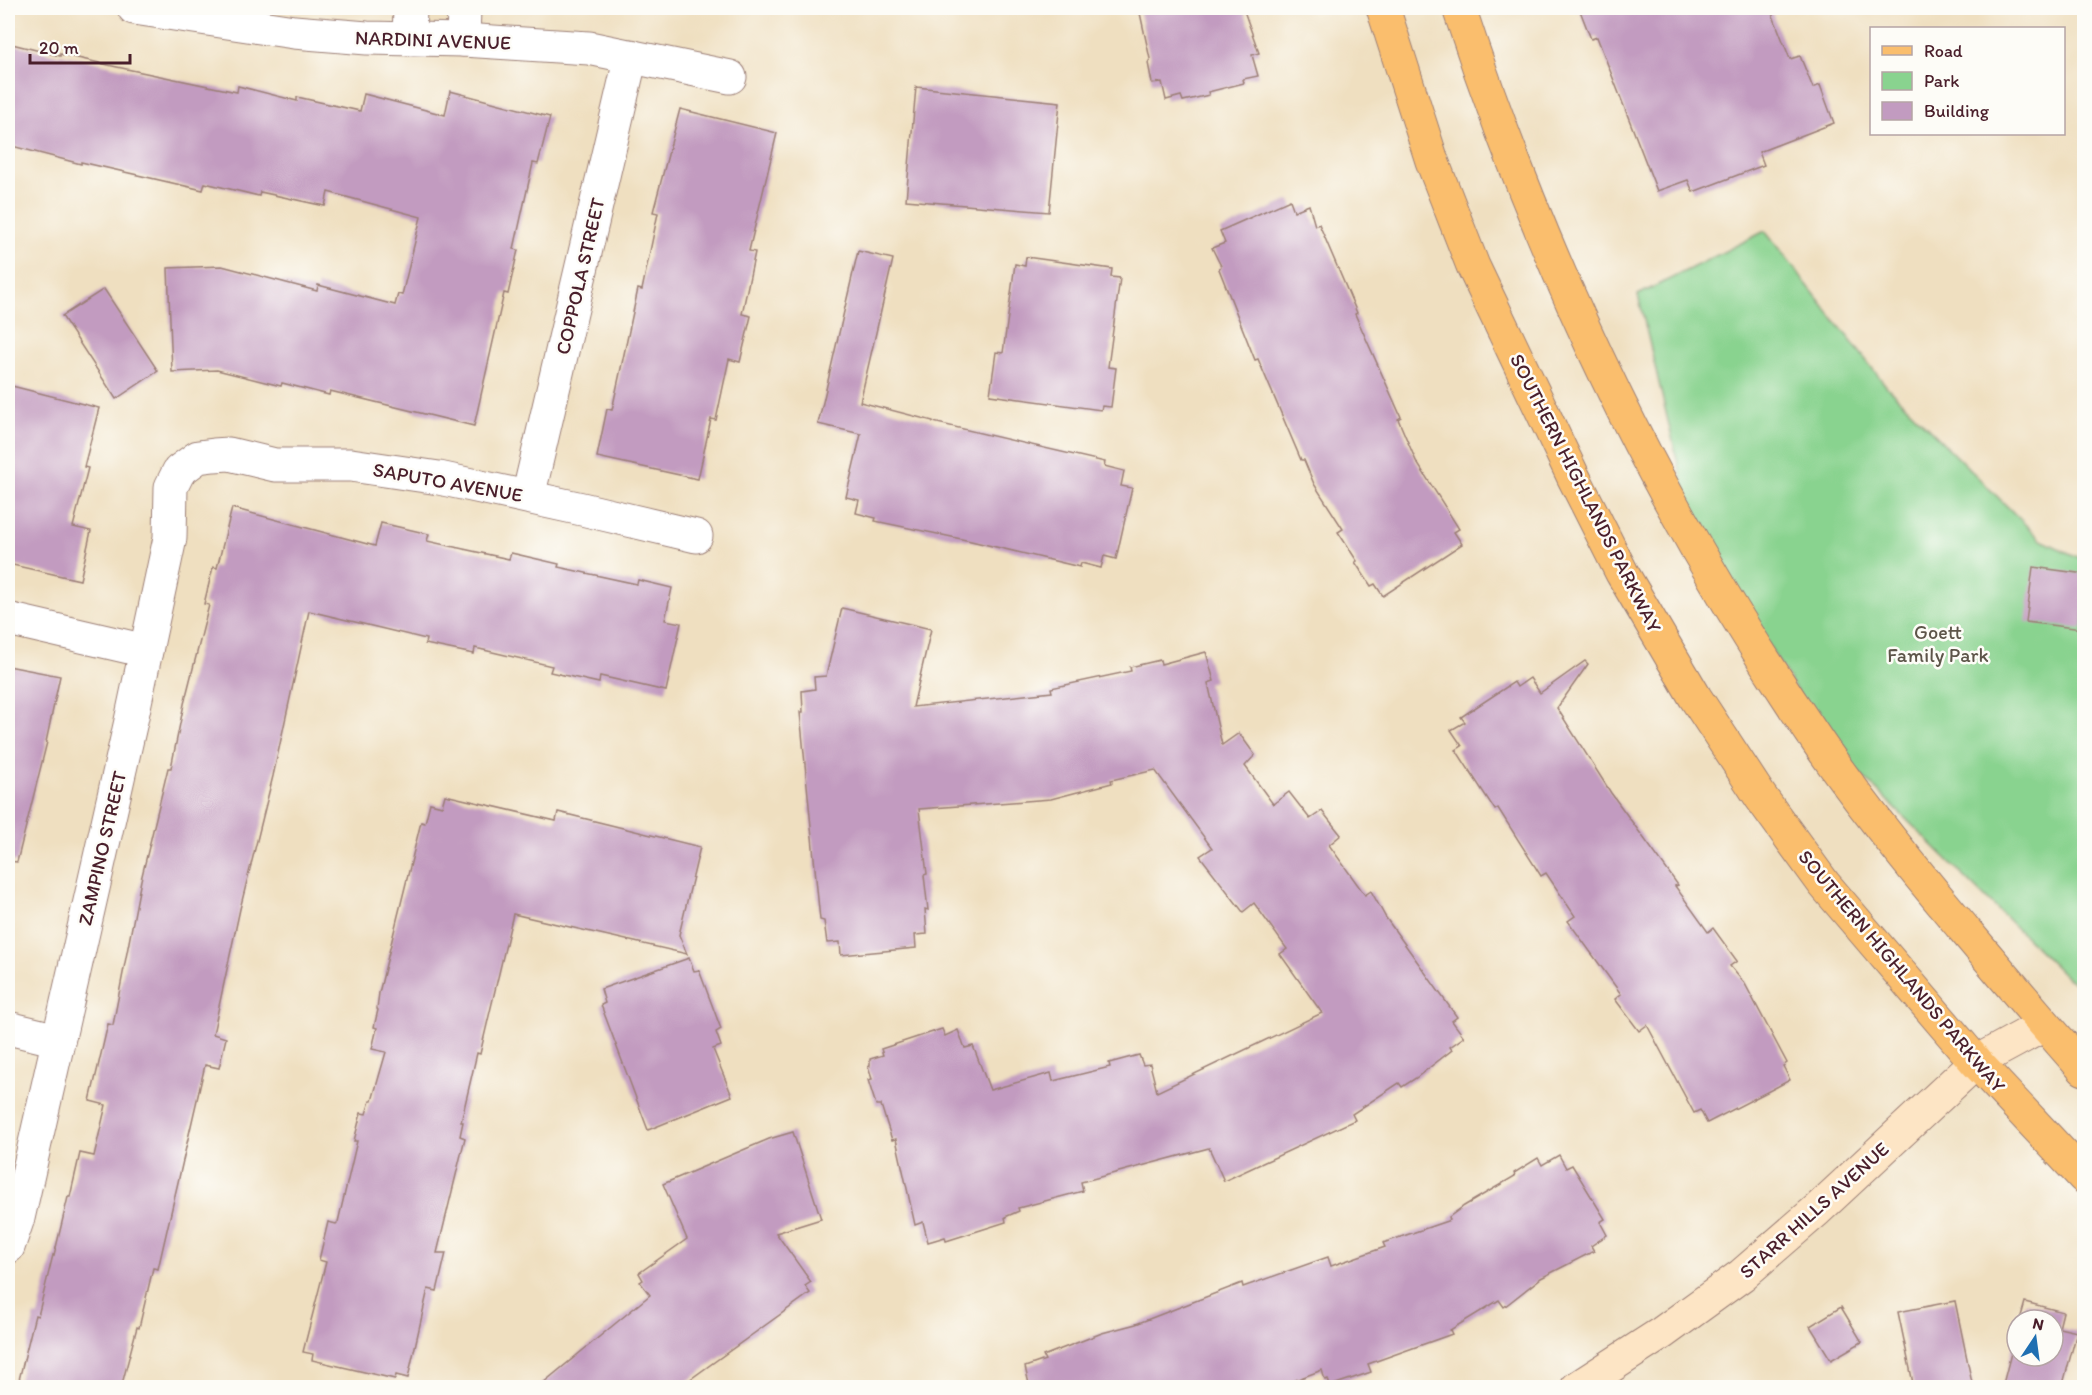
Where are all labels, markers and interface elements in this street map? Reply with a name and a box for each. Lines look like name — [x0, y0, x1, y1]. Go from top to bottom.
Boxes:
street label: NARDINI AVENUE — [355, 25, 511, 55]
scale bar — [30, 27, 130, 65]
legend — [1870, 27, 2065, 135]
text: 20 m — [39, 37, 79, 59]
text: Road — [1924, 40, 1963, 62]
text: Park — [1924, 70, 1959, 92]
text: Building — [1924, 100, 1990, 122]
street label: COPPOLA STREET — [550, 195, 610, 357]
street label: SOUTHERN HIGHLANDS PARKWAY — [1505, 350, 1667, 637]
street label: SAPUTO AVENUE — [371, 457, 525, 507]
park label: Goett Family Park — [1887, 620, 1989, 667]
street label: ZAMPINO STREET — [73, 768, 131, 928]
street label: SOUTHERN HIGHLANDS PARKWAY — [1793, 845, 2011, 1098]
street label: STARR HILLS AVENUE — [1734, 1137, 1894, 1283]
north arrow — [2005, 1308, 2065, 1368]
text: N — [2031, 1313, 2046, 1334]

